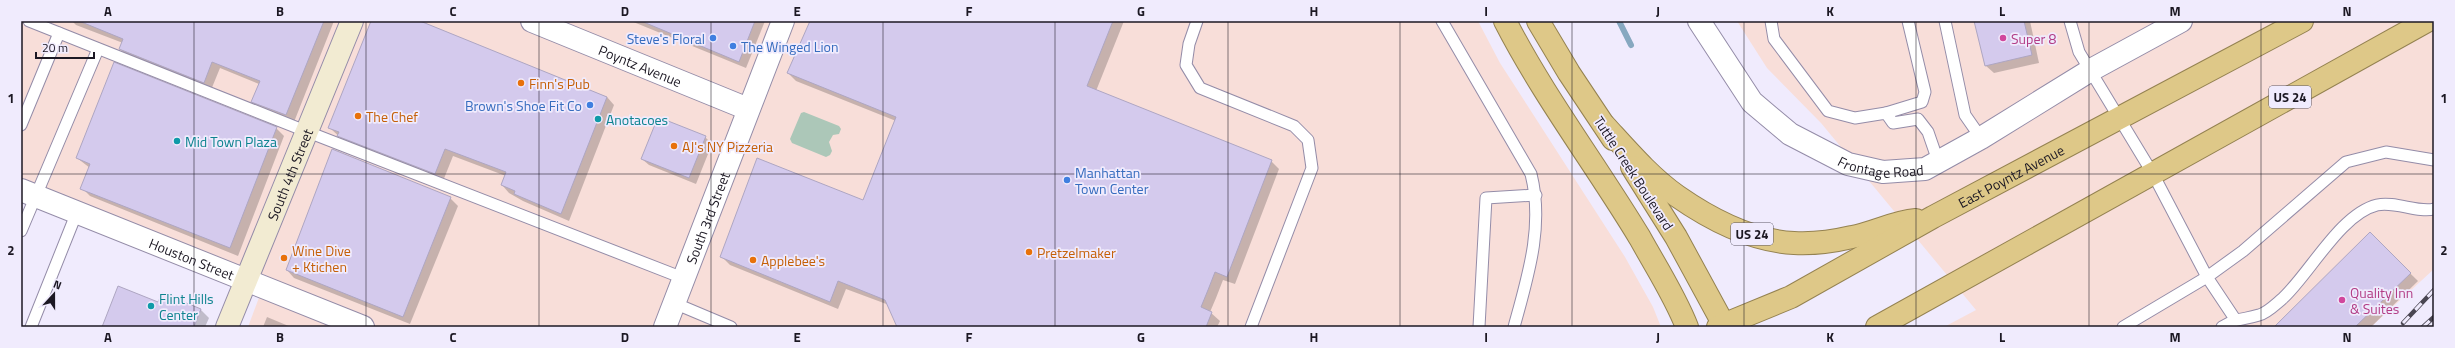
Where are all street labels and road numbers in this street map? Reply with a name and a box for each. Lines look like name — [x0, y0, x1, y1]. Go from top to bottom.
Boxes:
street label: Poyntz Avenue — [596, 39, 685, 91]
road number: US 24 — [2269, 86, 2311, 108]
street label: Tuttle Creek Boulevard — [1589, 112, 1679, 234]
street label: South 4th Street — [261, 125, 318, 223]
street label: East Poyntz Avenue — [1954, 139, 2068, 212]
street label: Frontage Road — [1834, 150, 1924, 182]
street label: South 3rd Street — [680, 169, 734, 267]
road number: US 24 — [1731, 223, 1773, 245]
street label: Houston Street — [146, 232, 237, 285]

